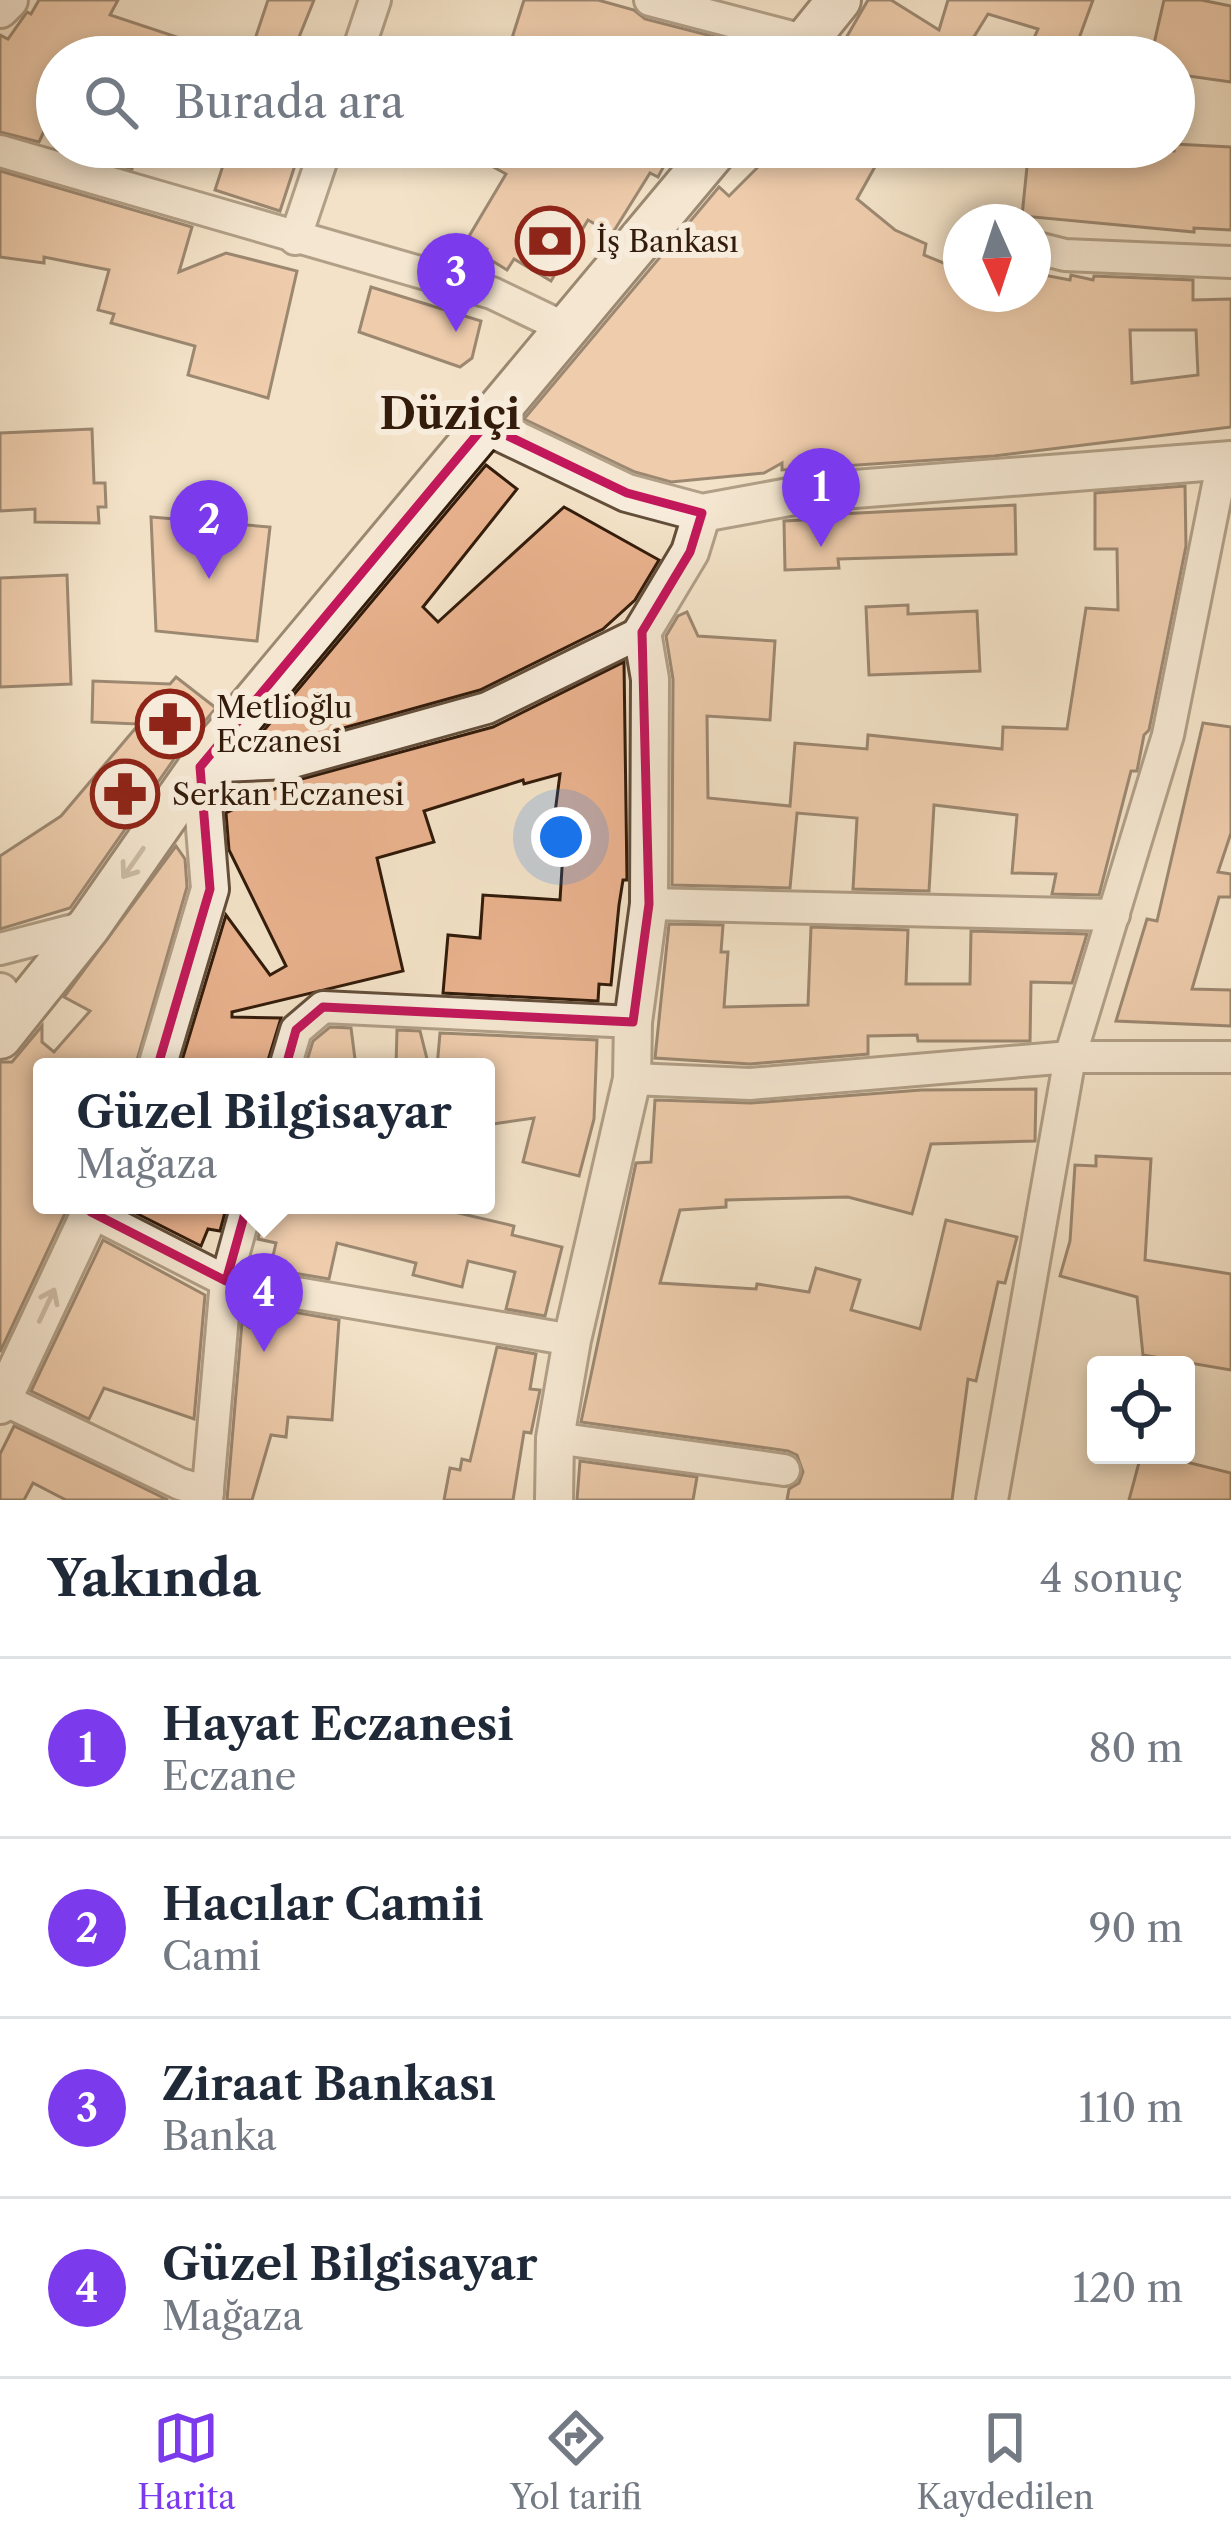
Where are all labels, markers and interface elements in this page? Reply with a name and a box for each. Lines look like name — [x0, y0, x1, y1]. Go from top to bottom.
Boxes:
search box — [36, 36, 1195, 168]
icon: search — [78, 69, 144, 135]
text: Burada ara — [174, 74, 404, 130]
north arrow — [943, 204, 1051, 312]
bank icon: İş Bankası — [515, 206, 585, 276]
place label: İş Bankası — [596, 223, 738, 260]
pin: 3 — [417, 233, 495, 332]
district label: Düziçi — [379, 388, 521, 440]
pin: 1 — [782, 448, 860, 547]
pin: 2 — [170, 480, 248, 579]
pharmacy icon: Metlioğlu Eczanesi — [135, 689, 205, 759]
place label: Metlioğlu Eczanesi — [216, 689, 352, 760]
pharmacy icon: Serkan Eczanesi — [90, 759, 160, 829]
place label: Serkan Eczanesi — [172, 776, 404, 813]
your location — [531, 807, 591, 867]
one-way arrow — [121, 846, 146, 879]
popup — [33, 1058, 495, 1214]
text: Güzel Bilgisayar — [76, 1084, 452, 1140]
text: Mağaza — [76, 1140, 217, 1188]
pin: 4 — [225, 1253, 303, 1352]
one-way arrow — [37, 1288, 59, 1324]
map controls — [1087, 1356, 1195, 1464]
button: locate — [1087, 1356, 1195, 1464]
text: Yakında — [48, 1547, 261, 1609]
text: 4 sonuç — [1040, 1554, 1183, 1602]
text: Hayat Eczanesi — [162, 1696, 514, 1752]
text: 1 — [78, 1724, 96, 1772]
text: 80 m — [1088, 1724, 1183, 1772]
text: Eczane — [162, 1752, 296, 1800]
text: Hacılar Camii — [162, 1876, 484, 1932]
text: 2 — [75, 1904, 99, 1952]
text: 90 m — [1089, 1904, 1183, 1952]
text: Cami — [162, 1932, 261, 1980]
text: Ziraat Bankası — [162, 2056, 496, 2112]
text: 3 — [76, 2084, 98, 2132]
text: 110 m — [1079, 2084, 1183, 2132]
text: Banka — [162, 2112, 277, 2160]
text: Güzel Bilgisayar — [162, 2236, 538, 2292]
text: 4 — [75, 2264, 99, 2312]
text: 120 m — [1073, 2264, 1183, 2312]
text: Mağaza — [162, 2292, 303, 2340]
tab: Harita — [137, 2405, 236, 2518]
tab: Yol tarifi — [510, 2405, 642, 2518]
tab: Kaydedilen — [916, 2405, 1094, 2518]

